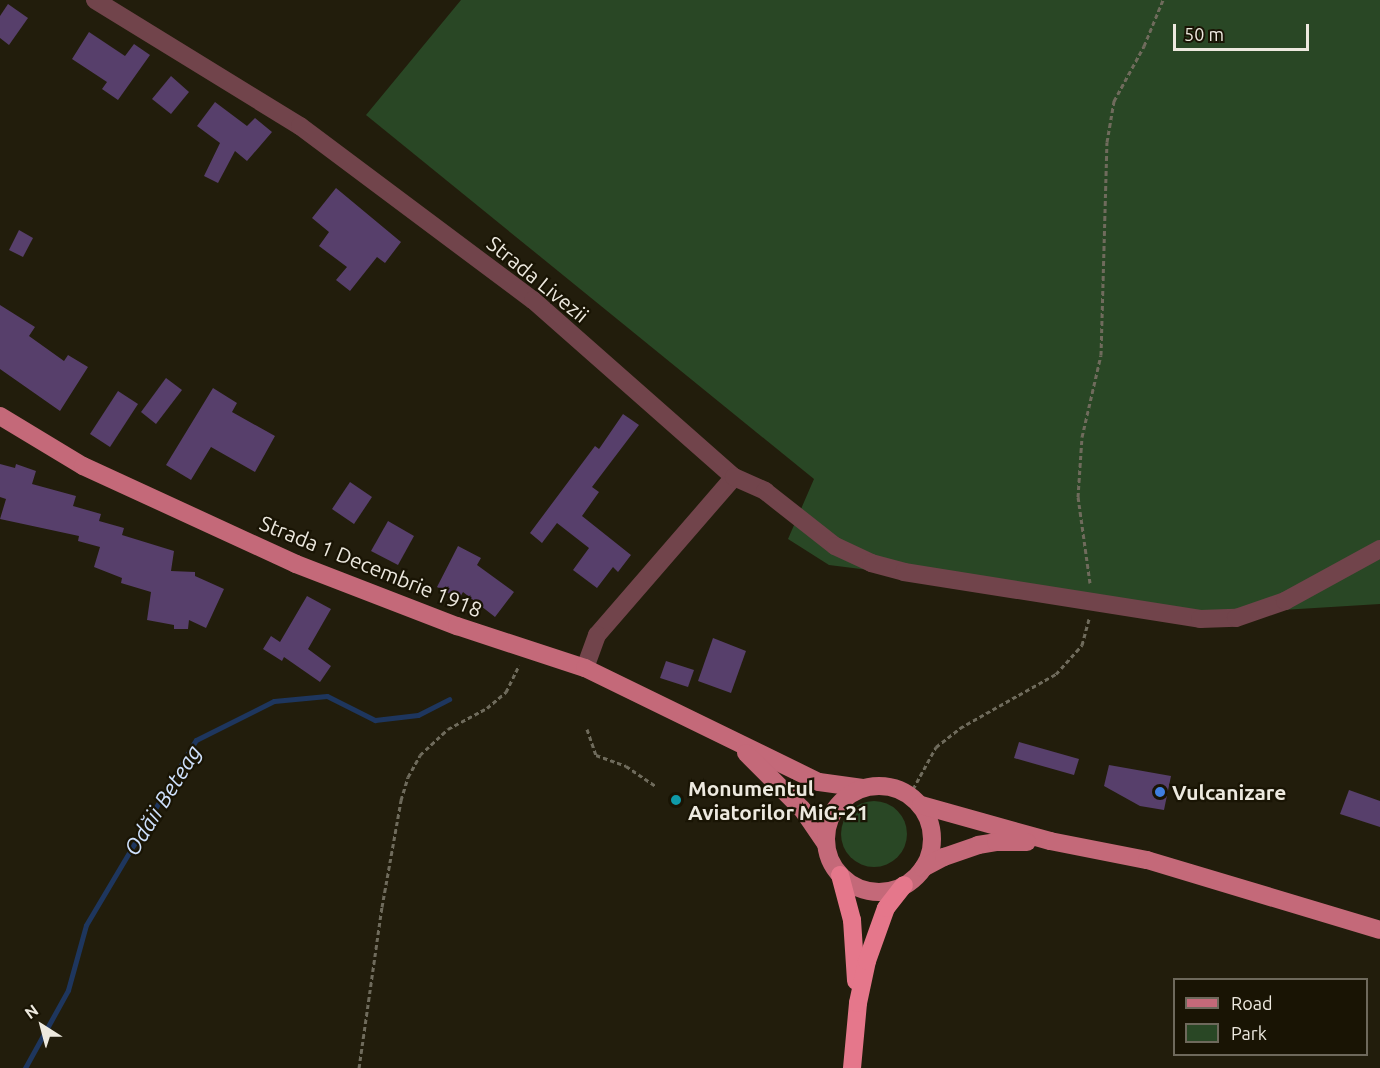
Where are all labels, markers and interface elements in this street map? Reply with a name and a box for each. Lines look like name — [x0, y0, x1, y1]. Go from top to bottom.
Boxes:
scale bar — [1176, 12, 1312, 50]
text: 50 m — [1184, 24, 1224, 44]
street label: Strada Livezii — [482, 230, 594, 328]
street label: Strada 1 Decembrie 1918 — [256, 510, 486, 622]
water label: Odăii Beteag — [118, 740, 206, 860]
place label: Monumentul Aviatorilor MiG-21 — [688, 775, 869, 825]
place label: Vulcanizare — [1172, 779, 1286, 805]
marker: Vulcanizare — [1153, 785, 1167, 799]
marker: Monumentul Aviatorilor MiG-21 — [669, 793, 683, 807]
legend — [1173, 978, 1368, 1056]
text: Road — [1231, 993, 1273, 1013]
north arrow — [12, 996, 72, 1056]
text: N — [21, 1001, 42, 1022]
text: Park — [1231, 1023, 1267, 1043]

